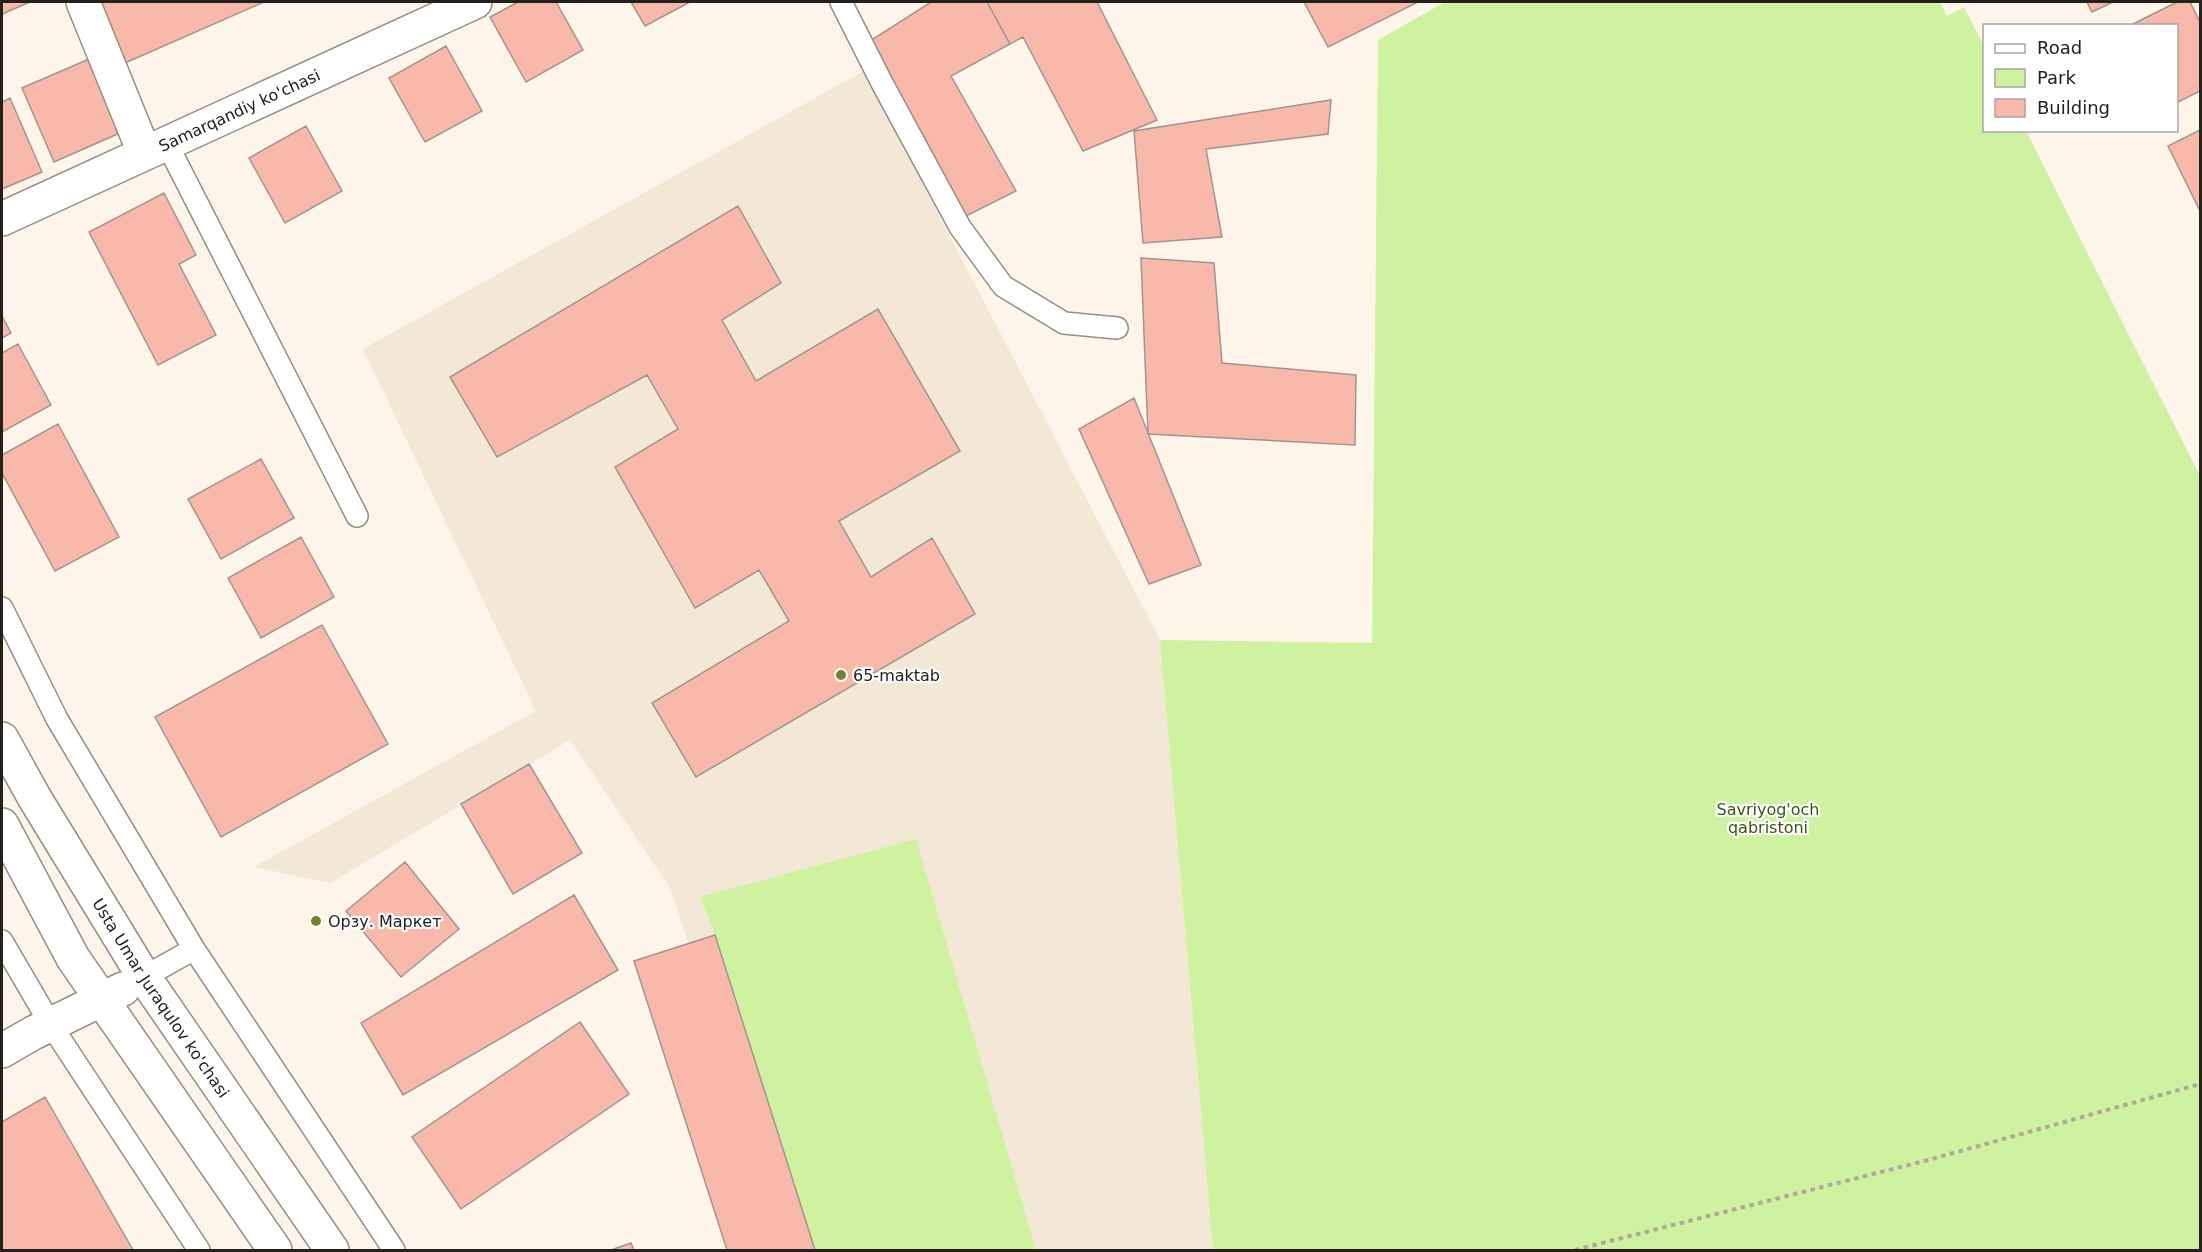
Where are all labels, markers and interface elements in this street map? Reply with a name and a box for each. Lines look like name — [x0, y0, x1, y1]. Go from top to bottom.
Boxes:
legend — [1983, 24, 2178, 132]
text: Road — [2037, 37, 2082, 58]
street label: Samarqandiy ko'chasi — [156, 65, 323, 156]
text: Park — [2037, 67, 2076, 88]
text: Building — [2037, 97, 2110, 118]
place label: 65-maktab — [853, 666, 940, 685]
marker: 65-maktab — [834, 668, 848, 682]
park label: Savriyog'och qabristoni — [1717, 800, 1820, 837]
street label: Usta Umar Juraqulov ko'chasi — [88, 895, 233, 1101]
place label: Орзу. Маркет — [328, 912, 442, 931]
marker: Орзу. Маркет — [309, 914, 323, 928]

